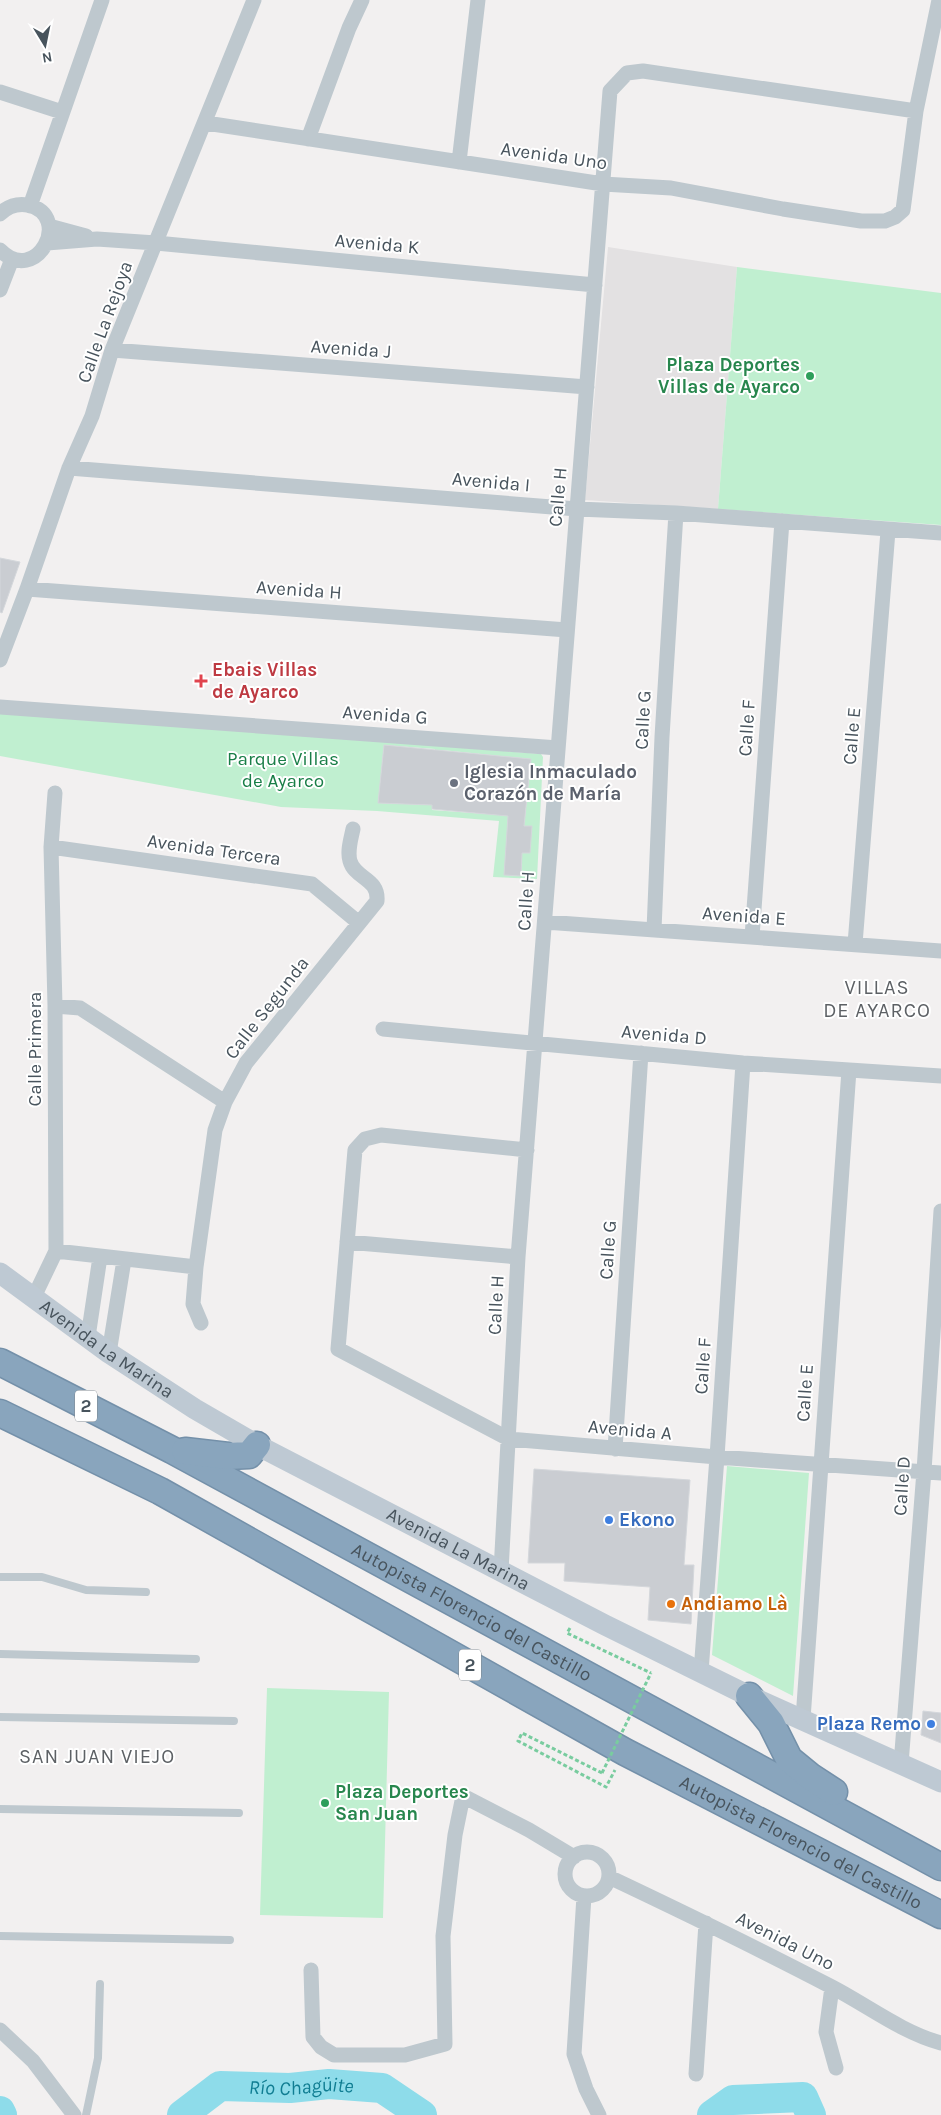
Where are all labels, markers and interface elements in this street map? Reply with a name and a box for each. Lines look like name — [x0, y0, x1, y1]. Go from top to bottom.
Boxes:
north arrow — [20, 20, 70, 70]
text: N — [41, 48, 54, 67]
street label: Avenida Uno — [499, 138, 609, 174]
street label: Avenida K — [334, 229, 421, 259]
street label: Calle La Rejoya — [73, 258, 137, 386]
street label: Avenida J — [310, 335, 392, 363]
place label: Plaza Deportes Villas de Ayarco — [658, 354, 800, 398]
marker: Plaza Deportes Villas de Ayarco — [804, 370, 816, 382]
street label: Calle H — [544, 466, 572, 528]
street label: Avenida I — [451, 468, 531, 496]
street label: Avenida H — [255, 576, 343, 604]
place label: Ebais Villas de Ayarco — [212, 659, 317, 703]
marker: Ebais Villas de Ayarco — [194, 674, 208, 688]
street label: Calle G — [630, 690, 656, 750]
street label: Calle F — [734, 699, 760, 757]
street label: Avenida G — [342, 701, 428, 729]
street label: Calle E — [839, 706, 865, 766]
park label: Parque Villas de Ayarco — [227, 748, 339, 792]
place label: Iglesia Inmaculado Corazón de María — [464, 761, 637, 805]
marker: Iglesia Inmaculado Corazón de María — [448, 777, 460, 789]
street label: Avenida Tercera — [146, 830, 282, 870]
street label: Calle H — [513, 870, 539, 932]
street label: Avenida E — [701, 902, 787, 930]
street label: Calle Segunda — [220, 953, 314, 1063]
district label: VILLAS DE AYARCO — [823, 976, 931, 1022]
street label: Calle Primera — [24, 992, 46, 1106]
street label: Avenida D — [620, 1020, 708, 1050]
street label: Calle G — [595, 1220, 621, 1280]
street label: Calle H — [483, 1275, 509, 1335]
street label: Avenida La Marina — [35, 1295, 178, 1403]
street label: Calle F — [690, 1337, 716, 1395]
street label: Calle E — [792, 1363, 818, 1423]
road number: 2 — [75, 1390, 97, 1422]
street label: Avenida A — [587, 1415, 673, 1445]
street label: Calle D — [889, 1456, 915, 1516]
street label: Avenida La Marina — [383, 1503, 533, 1595]
place label: Ekono — [619, 1509, 675, 1531]
marker: Ekono — [603, 1514, 615, 1526]
street label: Autopista Florencio del Castillo — [348, 1538, 595, 1686]
place label: Andiamo Là — [681, 1593, 788, 1615]
marker: Andiamo Là — [665, 1598, 677, 1610]
road number: 2 — [459, 1650, 481, 1680]
place label: Plaza Remo — [817, 1713, 921, 1735]
marker: Plaza Remo — [925, 1718, 937, 1730]
district label: SAN JUAN VIEJO — [19, 1745, 175, 1768]
street label: Autopista Florencio del Castillo — [676, 1771, 926, 1914]
place label: Plaza Deportes San Juan — [335, 1781, 469, 1825]
marker: Plaza Deportes San Juan — [319, 1797, 331, 1809]
street label: Avenida Uno — [732, 1907, 838, 1975]
water label: Río Chagüite — [248, 2072, 354, 2100]

